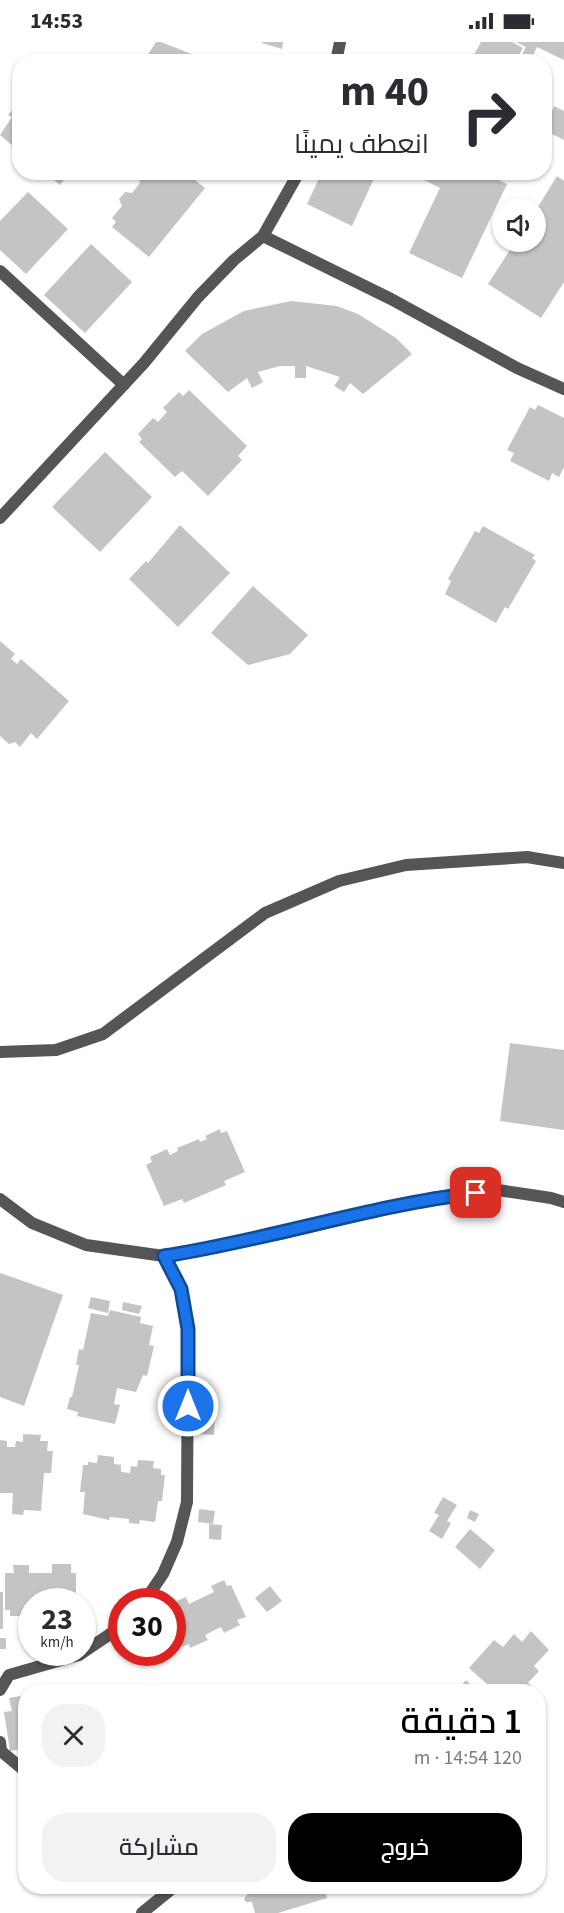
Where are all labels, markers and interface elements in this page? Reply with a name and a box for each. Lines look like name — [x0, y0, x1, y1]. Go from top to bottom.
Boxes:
text: 14:53 — [30, 5, 83, 37]
text: 40 m — [340, 62, 429, 122]
icon: right — [450, 78, 528, 156]
text: انعطف يمينًا — [294, 125, 429, 164]
map controls — [492, 198, 546, 252]
button: sound — [492, 198, 546, 252]
pin — [450, 1167, 501, 1218]
icon: arrive — [459, 1176, 492, 1209]
position arrow — [156, 1374, 220, 1438]
speed limit sign: 30 — [108, 1588, 186, 1666]
text: 23 — [41, 1598, 73, 1641]
text: km/h — [40, 1632, 74, 1653]
text: 1 دقيقة — [400, 1696, 522, 1747]
button: close — [42, 1704, 105, 1767]
text: 120 m · 14:54 — [414, 1744, 522, 1772]
button: مشاركة — [42, 1813, 276, 1882]
button: خروج — [288, 1813, 522, 1882]

